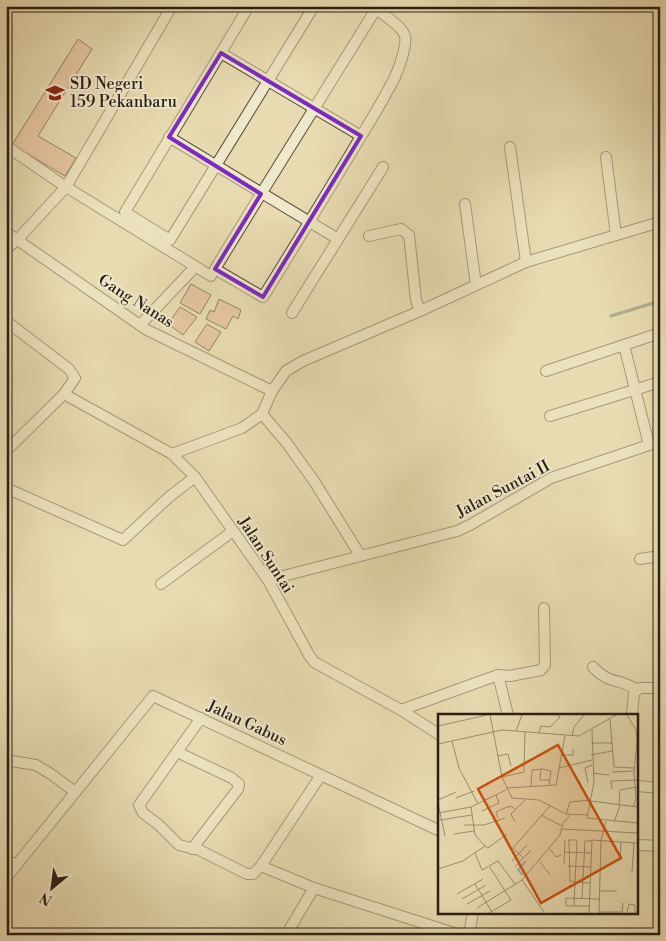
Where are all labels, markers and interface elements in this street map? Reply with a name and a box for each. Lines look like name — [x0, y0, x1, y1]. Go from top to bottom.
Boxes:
place label: SD Negeri 159 Pekanbaru — [70, 74, 177, 112]
school or university icon: SD Negeri 159 Pekanbaru — [44, 82, 66, 104]
street label: Gang Nanas — [94, 270, 178, 332]
street label: Jalan Suntai II — [452, 456, 553, 523]
street label: Jalan Suntai — [233, 512, 298, 597]
street label: Jalan Gabus — [203, 695, 290, 750]
inset map — [438, 714, 638, 914]
north arrow — [28, 864, 78, 914]
text: N — [37, 888, 55, 909]

